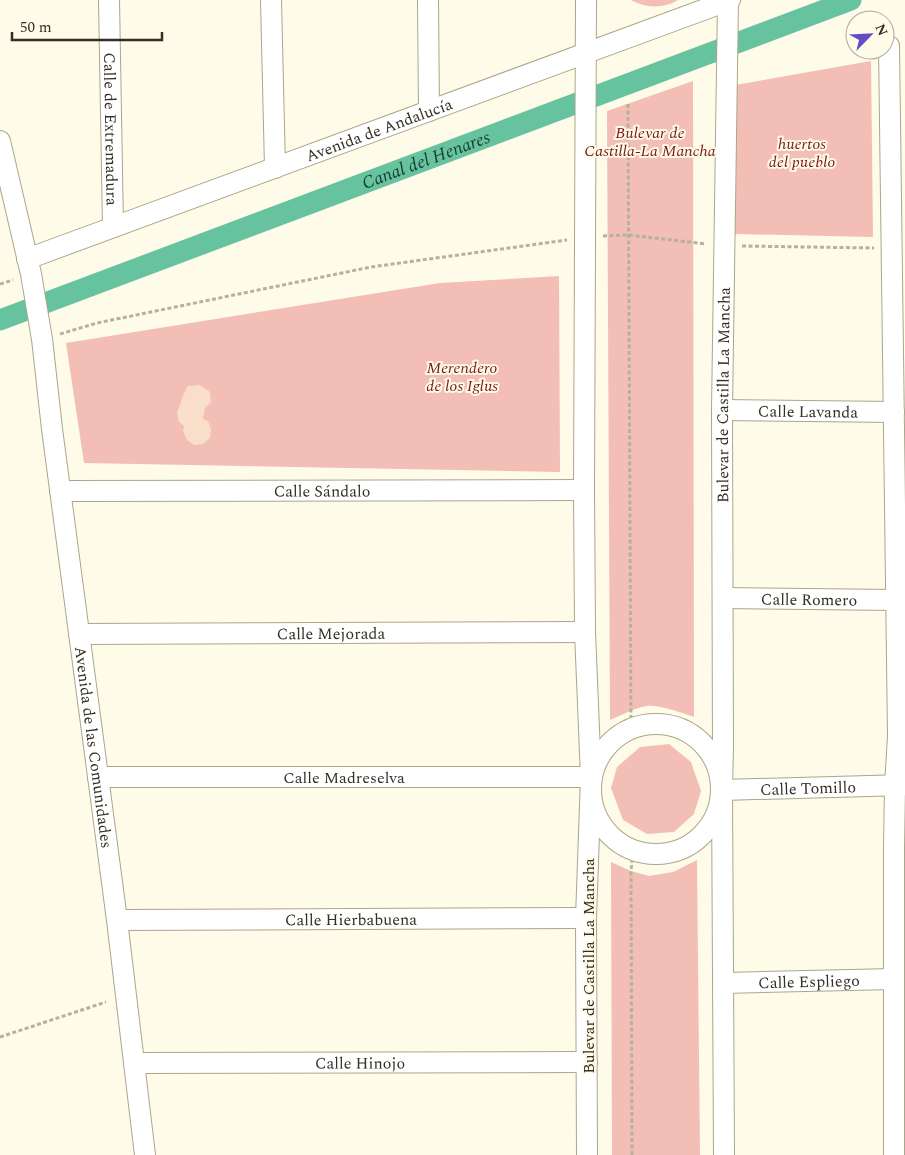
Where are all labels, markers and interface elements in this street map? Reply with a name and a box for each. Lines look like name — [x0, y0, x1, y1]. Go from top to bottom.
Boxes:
scale bar — [12, 10, 162, 42]
north arrow — [845, 10, 895, 60]
text: 50 m — [20, 16, 52, 39]
text: N — [870, 20, 893, 39]
street label: Calle de Extremadura — [97, 52, 124, 206]
street label: Avenida de Andalucía — [302, 92, 456, 168]
park label: Bulevar de Castilla-La Mancha — [584, 121, 716, 163]
water label: Canal del Henares — [358, 124, 495, 197]
park label: huertos del pueblo — [769, 132, 835, 174]
street label: Bulevar de Castilla La Mancha — [711, 287, 737, 503]
park label: Merendero de los Iglus — [426, 356, 498, 398]
street label: Calle Lavanda — [758, 399, 858, 425]
street label: Calle Sándalo — [274, 479, 370, 504]
street label: Calle Romero — [761, 587, 857, 613]
street label: Calle Mejorada — [277, 622, 385, 646]
street label: Avenida de las Comunidades — [68, 645, 118, 850]
street label: Calle Madreselva — [283, 766, 405, 790]
street label: Calle Tomillo — [760, 775, 856, 802]
street label: Bulevar de Castilla La Mancha — [577, 858, 601, 1074]
street label: Calle Hierbabuena — [285, 908, 417, 932]
street label: Calle Espliego — [758, 969, 860, 995]
street label: Calle Hinojo — [315, 1051, 405, 1076]

